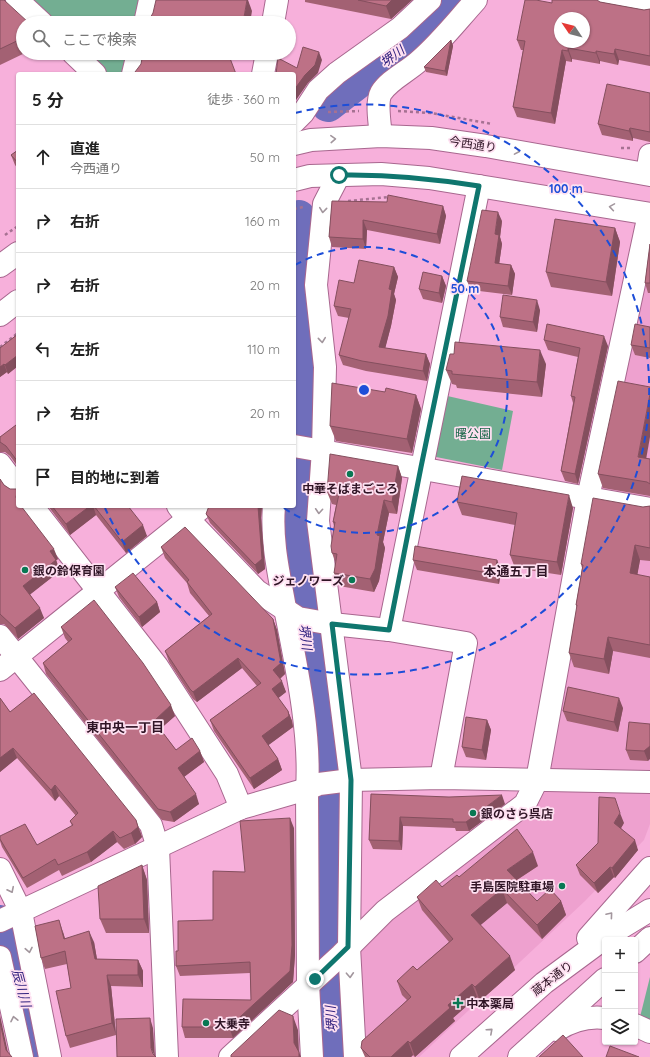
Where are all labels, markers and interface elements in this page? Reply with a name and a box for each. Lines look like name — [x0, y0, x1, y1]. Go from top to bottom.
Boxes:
north arrow — [554, 12, 590, 48]
search box — [16, 16, 296, 60]
icon: search — [30, 27, 52, 49]
text: ここで検索 — [62, 30, 137, 49]
water label: 堺川 — [377, 41, 409, 70]
text: 5 分 — [32, 89, 64, 110]
text: 徒歩 · 360 m — [207, 91, 280, 107]
street label: 今西通り — [448, 133, 498, 155]
one-way arrow — [330, 134, 336, 143]
text: 直進 — [70, 139, 100, 158]
icon: ahead — [32, 146, 54, 168]
one-way arrow — [514, 146, 521, 155]
text: 50 m — [250, 149, 280, 165]
text: 今西通り — [70, 160, 122, 176]
route start — [330, 166, 348, 184]
text: 100 m — [549, 181, 583, 196]
one-way arrow — [608, 204, 615, 212]
one-way arrow — [319, 207, 328, 213]
icon: right — [32, 210, 54, 232]
text: 右折 — [70, 212, 100, 231]
text: 160 m — [245, 213, 280, 229]
icon: right — [32, 274, 54, 296]
text: 右折 — [70, 276, 100, 295]
text: 20 m — [250, 277, 280, 293]
text: 50 m — [451, 281, 479, 296]
one-way arrow — [317, 337, 326, 343]
icon: left — [32, 338, 54, 360]
text: 左折 — [70, 340, 100, 359]
text: 110 m — [247, 341, 280, 357]
centre of rings — [357, 383, 371, 397]
icon: right — [32, 402, 54, 424]
text: 右折 — [70, 404, 100, 423]
text: 20 m — [250, 405, 280, 421]
park label: 曙公園 — [455, 426, 491, 441]
icon: arrive — [32, 466, 54, 488]
text: 目的地に到着 — [70, 468, 160, 487]
marker: 中華そばまごころ — [345, 469, 355, 479]
place label: 中華そばまごころ — [302, 481, 398, 496]
one-way arrow — [314, 508, 323, 514]
place label: 銀の鈴保育園 — [32, 563, 105, 578]
district label: 本通五丁目 — [483, 563, 549, 579]
marker: 銀の鈴保育園 — [20, 565, 30, 575]
place label: ジェノワーズ — [273, 573, 344, 588]
marker: ジェノワーズ — [347, 575, 357, 585]
water label: 堺川 — [296, 623, 316, 653]
district label: 東中央一丁目 — [86, 719, 164, 735]
place label: 銀のさら呉店 — [480, 806, 553, 821]
marker: 銀のさら呉店 — [468, 808, 478, 818]
place label: 手島医院駐車場 — [470, 879, 554, 894]
marker: 手島医院駐車場 — [557, 881, 567, 891]
one-way arrow — [6, 886, 14, 893]
one-way arrow — [606, 912, 613, 920]
map controls — [602, 937, 638, 1045]
button: + — [602, 937, 638, 973]
one-way arrow — [24, 947, 32, 953]
street label: 蔵本通り — [528, 957, 576, 999]
water label: 辰川川 — [9, 967, 35, 1011]
route end — [306, 970, 324, 988]
one-way arrow — [346, 972, 355, 978]
button: − — [602, 973, 638, 1009]
place label: 中本薬局 — [466, 996, 514, 1011]
marker: 中本薬局 — [453, 998, 463, 1008]
water label: 堺川 — [322, 1003, 340, 1033]
button: layers — [602, 1009, 638, 1045]
one-way arrow — [11, 1016, 19, 1022]
place label: 大乗寺 — [214, 1016, 250, 1031]
marker: 大乗寺 — [201, 1018, 211, 1028]
one-way arrow — [486, 1029, 493, 1036]

